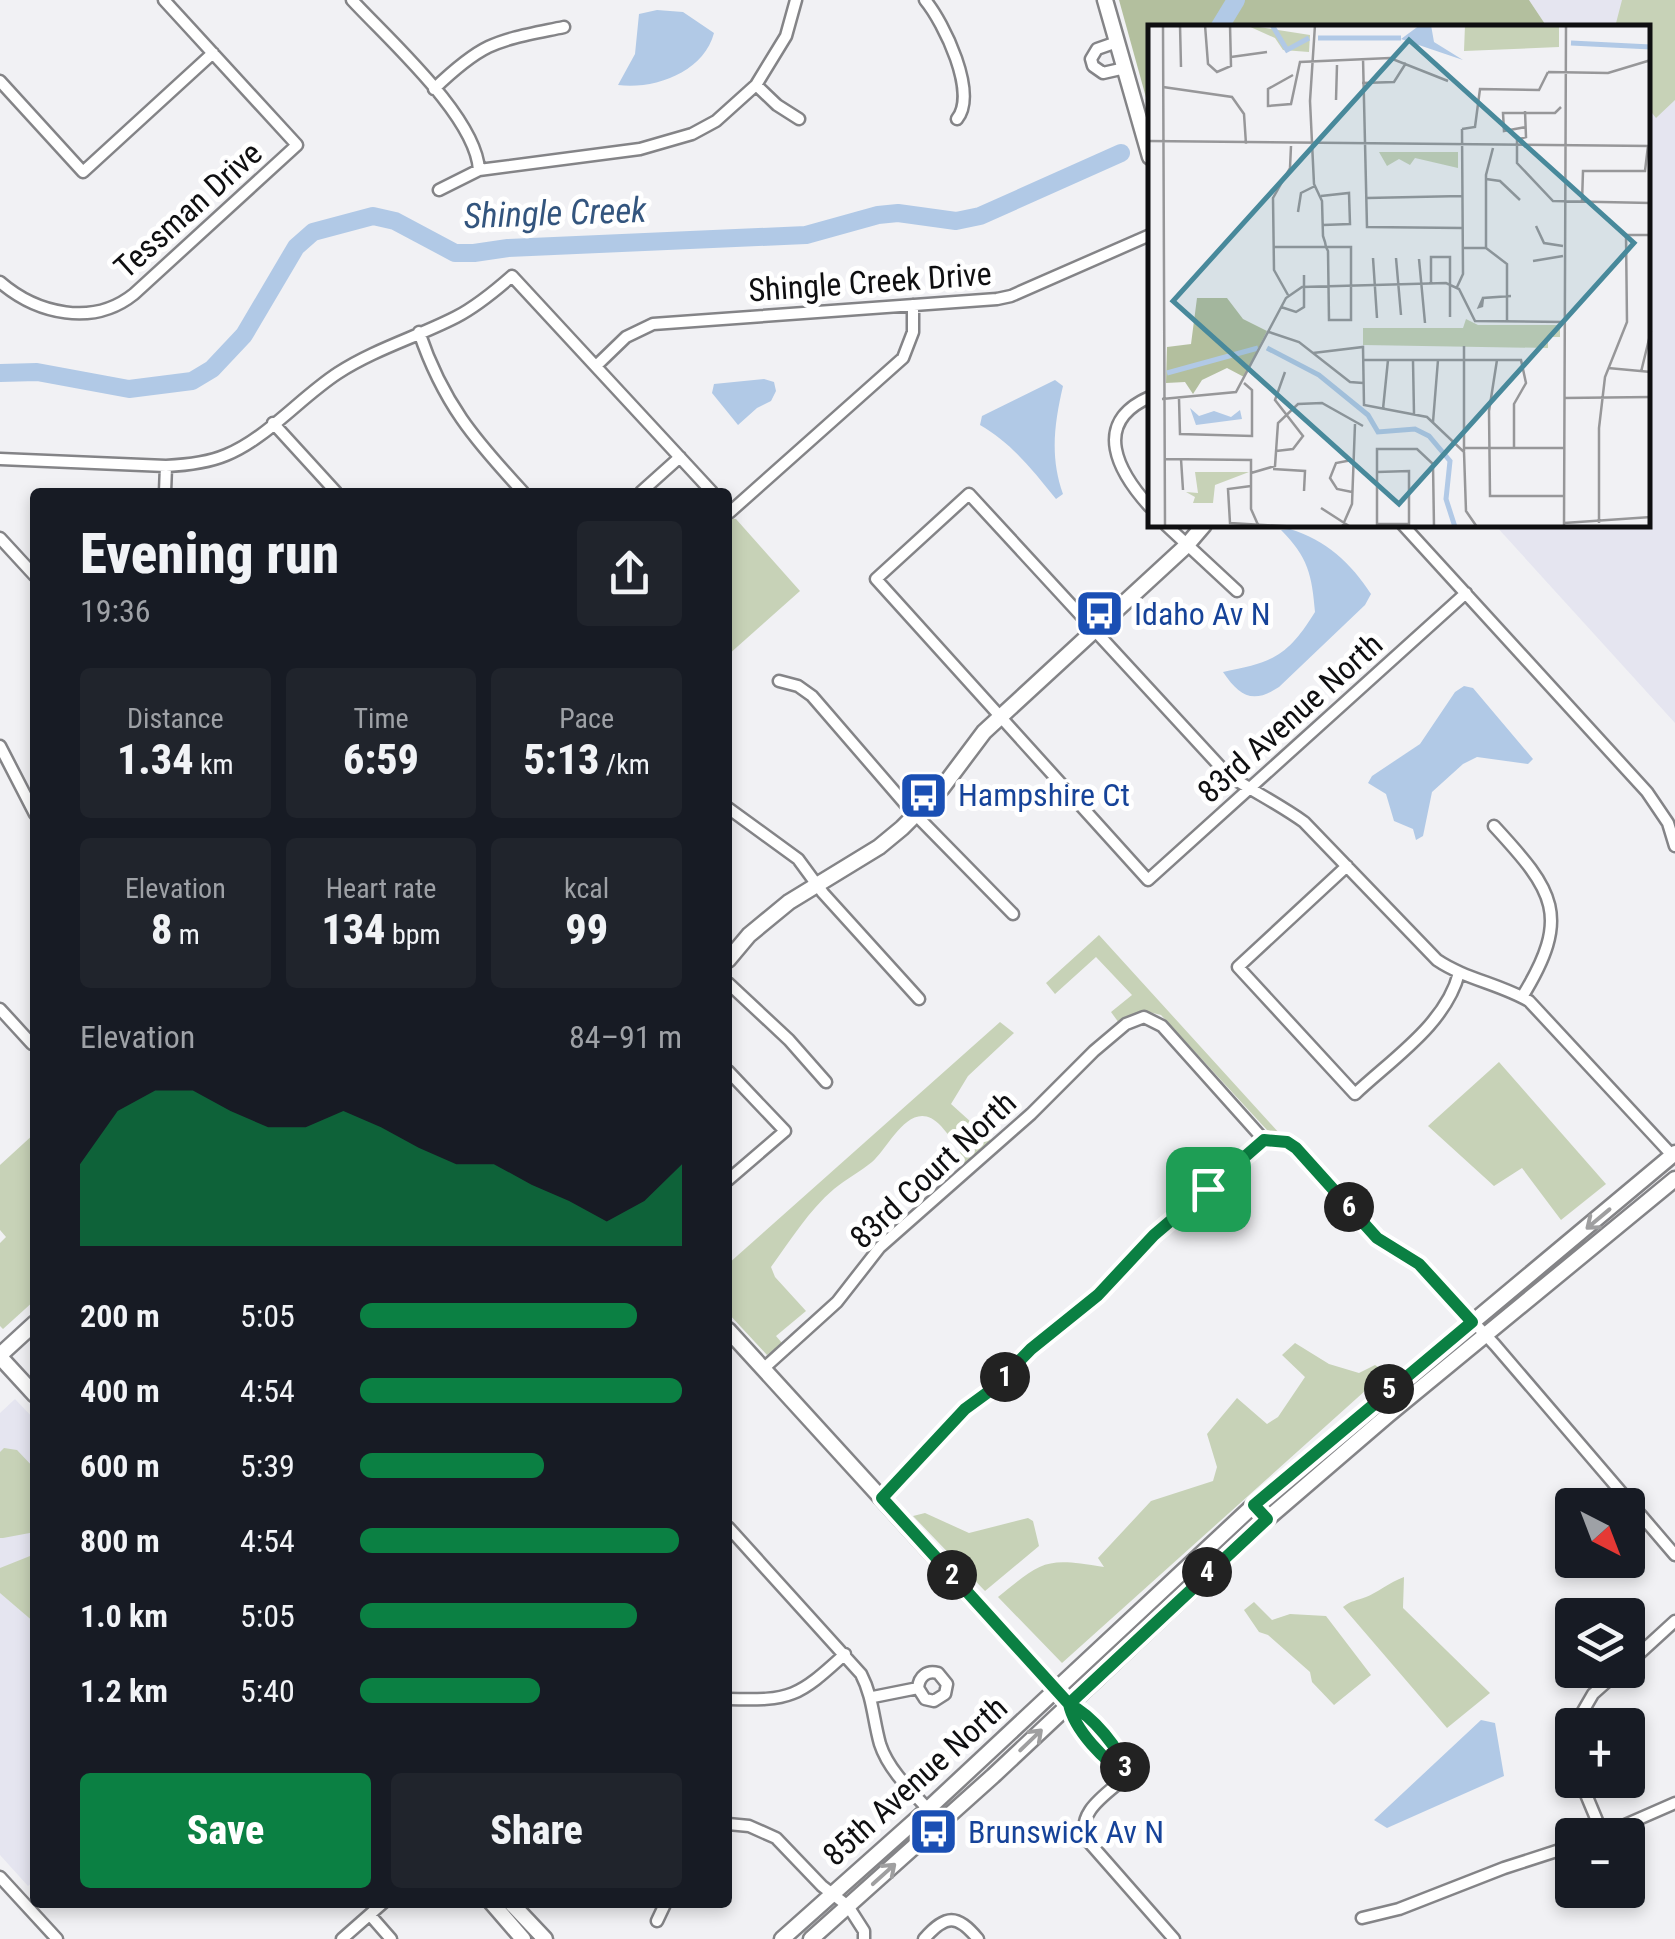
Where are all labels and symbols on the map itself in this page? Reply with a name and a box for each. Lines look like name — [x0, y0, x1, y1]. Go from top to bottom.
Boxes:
inset map — [1148, 25, 1650, 528]
street label: Tessman Drive — [106, 134, 270, 286]
water label: Shingle Creek — [463, 190, 648, 237]
street label: Shingle Creek Drive — [747, 255, 993, 309]
bus stop icon: Idaho Av N — [1073, 588, 1125, 640]
place label: Idaho Av N — [1134, 595, 1271, 633]
street label: 83rd Avenue North — [1190, 625, 1390, 811]
bus stop icon: Hampshire Ct — [897, 769, 949, 821]
place label: Hampshire Ct — [958, 776, 1130, 814]
street label: 83rd Court North — [842, 1084, 1024, 1256]
pin — [1166, 1147, 1251, 1232]
pin: 6 — [1324, 1182, 1374, 1232]
one-way arrow — [1586, 1207, 1611, 1230]
pin: 1 — [980, 1352, 1030, 1402]
pin: 5 — [1364, 1364, 1414, 1414]
north arrow — [1555, 1488, 1645, 1578]
pin: 4 — [1182, 1547, 1232, 1597]
pin: 2 — [927, 1550, 977, 1600]
street label: 85th Avenue North — [815, 1688, 1015, 1874]
one-way arrow — [1018, 1729, 1043, 1752]
pin: 3 — [1100, 1742, 1150, 1792]
bus stop icon: Brunswick Av N — [907, 1806, 959, 1858]
place label: Brunswick Av N — [968, 1813, 1164, 1851]
one-way arrow — [871, 1863, 896, 1886]

